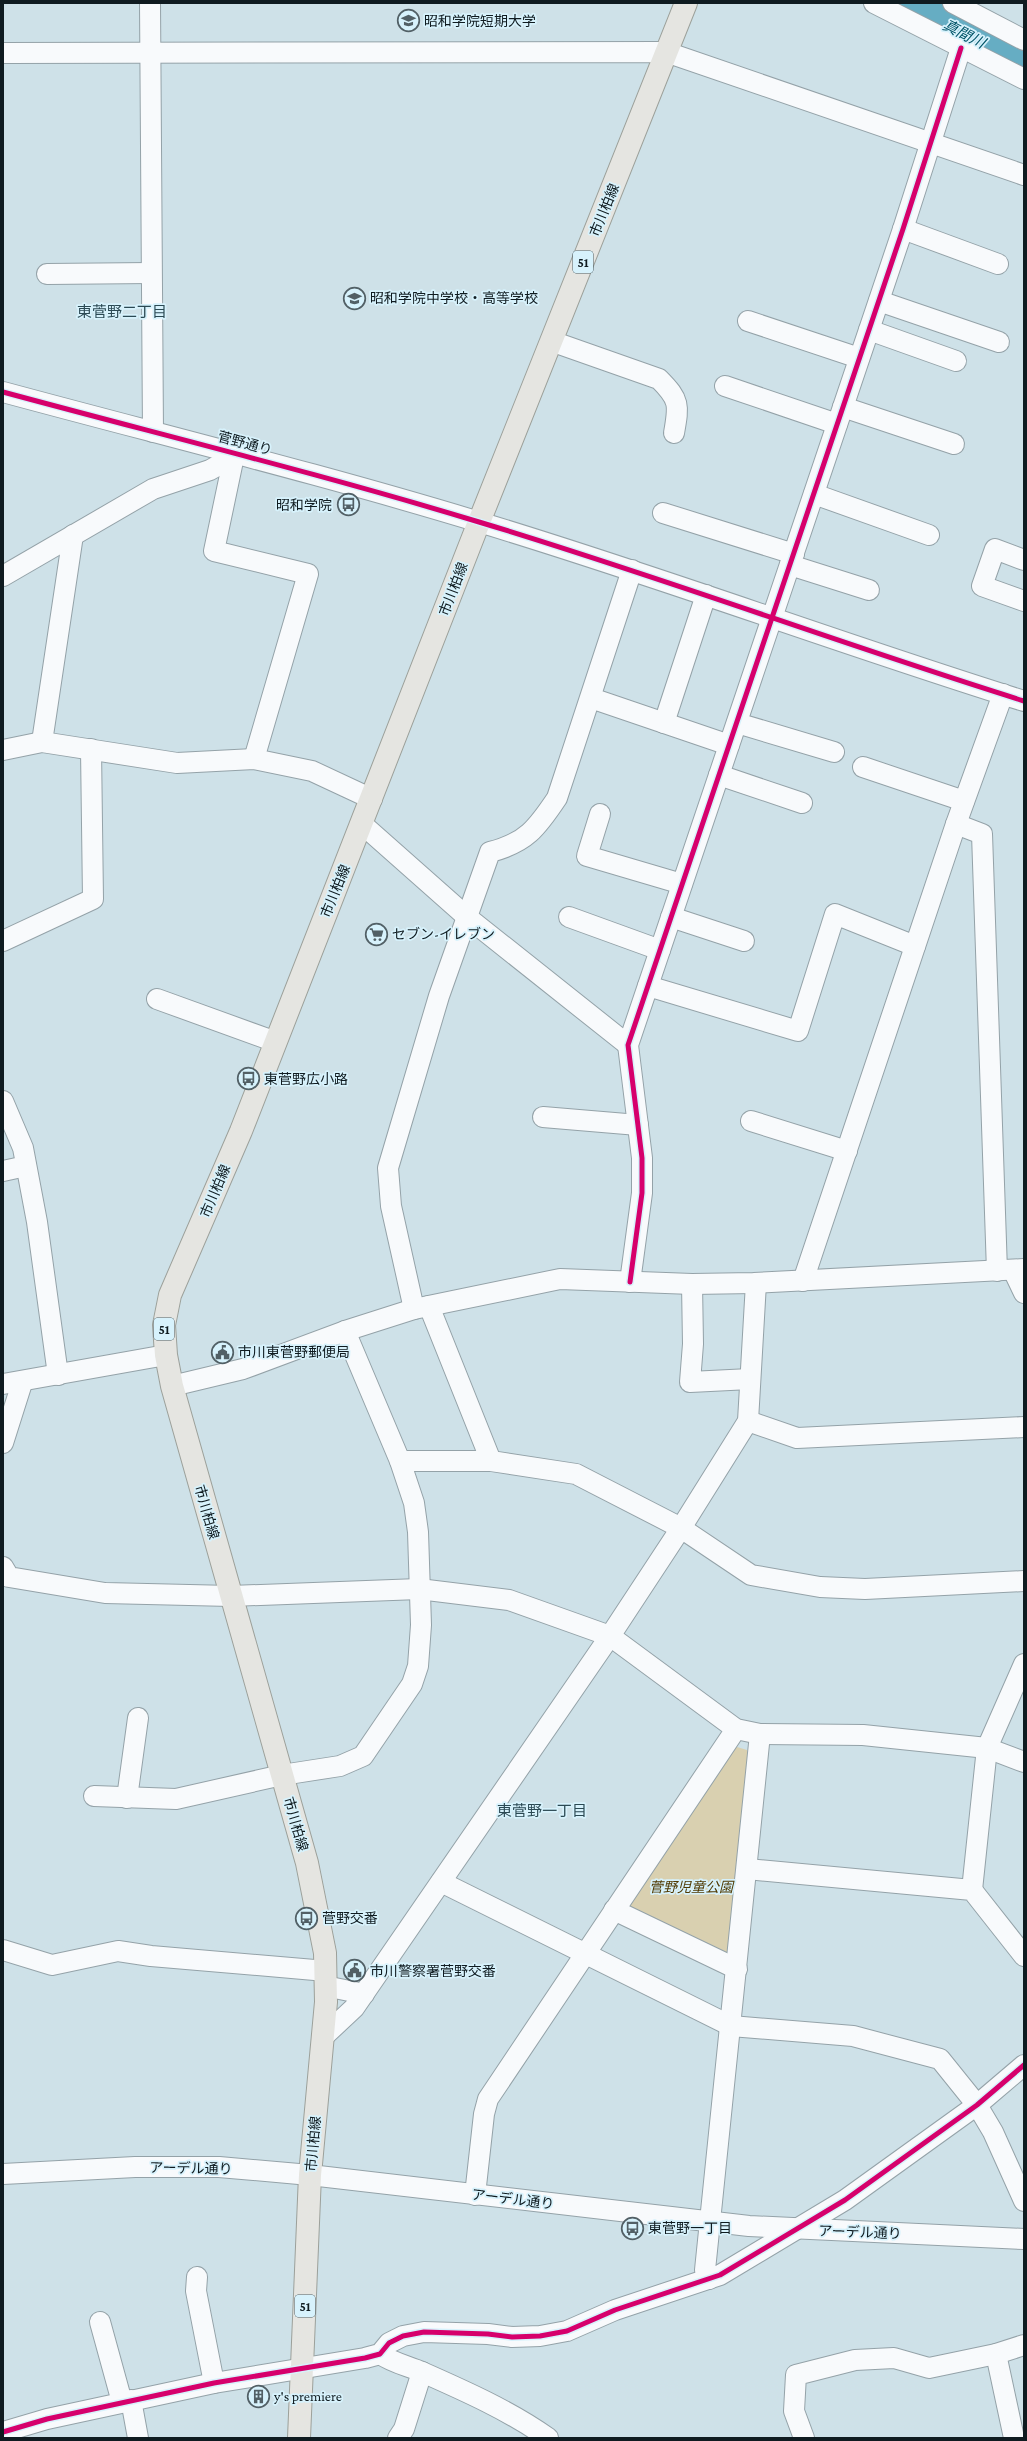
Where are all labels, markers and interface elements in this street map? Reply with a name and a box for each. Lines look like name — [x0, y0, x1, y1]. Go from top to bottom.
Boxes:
school or university icon: 昭和学院短期大学 — [396, 8, 422, 34]
place label: 昭和学院短期大学 — [424, 13, 536, 29]
water label: 真間川 — [940, 17, 989, 52]
street label: 市川柏線 — [586, 181, 622, 239]
road number: 51 — [573, 251, 593, 273]
school or university icon: 昭和学院中学校・高等学校 — [342, 285, 368, 311]
place label: 昭和学院中学校・高等学校 — [370, 290, 538, 306]
district label: 東菅野二丁目 — [77, 304, 167, 320]
street label: 菅野通り — [216, 428, 274, 458]
bus stop icon: 昭和学院 — [335, 492, 361, 518]
place label: 昭和学院 — [276, 497, 332, 513]
street label: 市川柏線 — [435, 560, 471, 618]
street label: 市川柏線 — [317, 862, 353, 920]
supermarket icon: セブン-イレブン — [363, 921, 389, 947]
place label: セブン-イレブン — [392, 926, 495, 942]
bus stop icon: 東菅野広小路 — [235, 1066, 261, 1092]
place label: 東菅野広小路 — [264, 1071, 348, 1087]
street label: 市川柏線 — [197, 1162, 233, 1220]
road number: 51 — [154, 1318, 174, 1340]
public building icon: 市川東菅野郵便局 — [210, 1339, 236, 1365]
place label: 市川東菅野郵便局 — [238, 1344, 350, 1360]
street label: 市川柏線 — [192, 1483, 222, 1541]
street label: 市川柏線 — [281, 1795, 311, 1853]
district label: 東菅野一丁目 — [497, 1803, 587, 1819]
park label: 菅野児童公園 — [649, 1879, 735, 1895]
bus stop icon: 菅野交番 — [294, 1905, 320, 1931]
place label: 菅野交番 — [322, 1910, 378, 1926]
public building icon: 市川警察署菅野交番 — [342, 1958, 368, 1984]
place label: 市川警察署菅野交番 — [370, 1963, 496, 1979]
street label: 市川柏線 — [303, 2115, 323, 2173]
street label: アーデル通り — [149, 2159, 233, 2177]
street label: アーデル通り — [471, 2186, 555, 2212]
bus stop icon: 東菅野一丁目 — [619, 2215, 645, 2241]
place label: 東菅野一丁目 — [648, 2220, 732, 2236]
street label: アーデル通り — [818, 2223, 902, 2241]
road number: 51 — [295, 2295, 315, 2317]
building icon: y's premiere — [246, 2383, 272, 2409]
place label: y's premiere — [273, 2388, 342, 2404]

